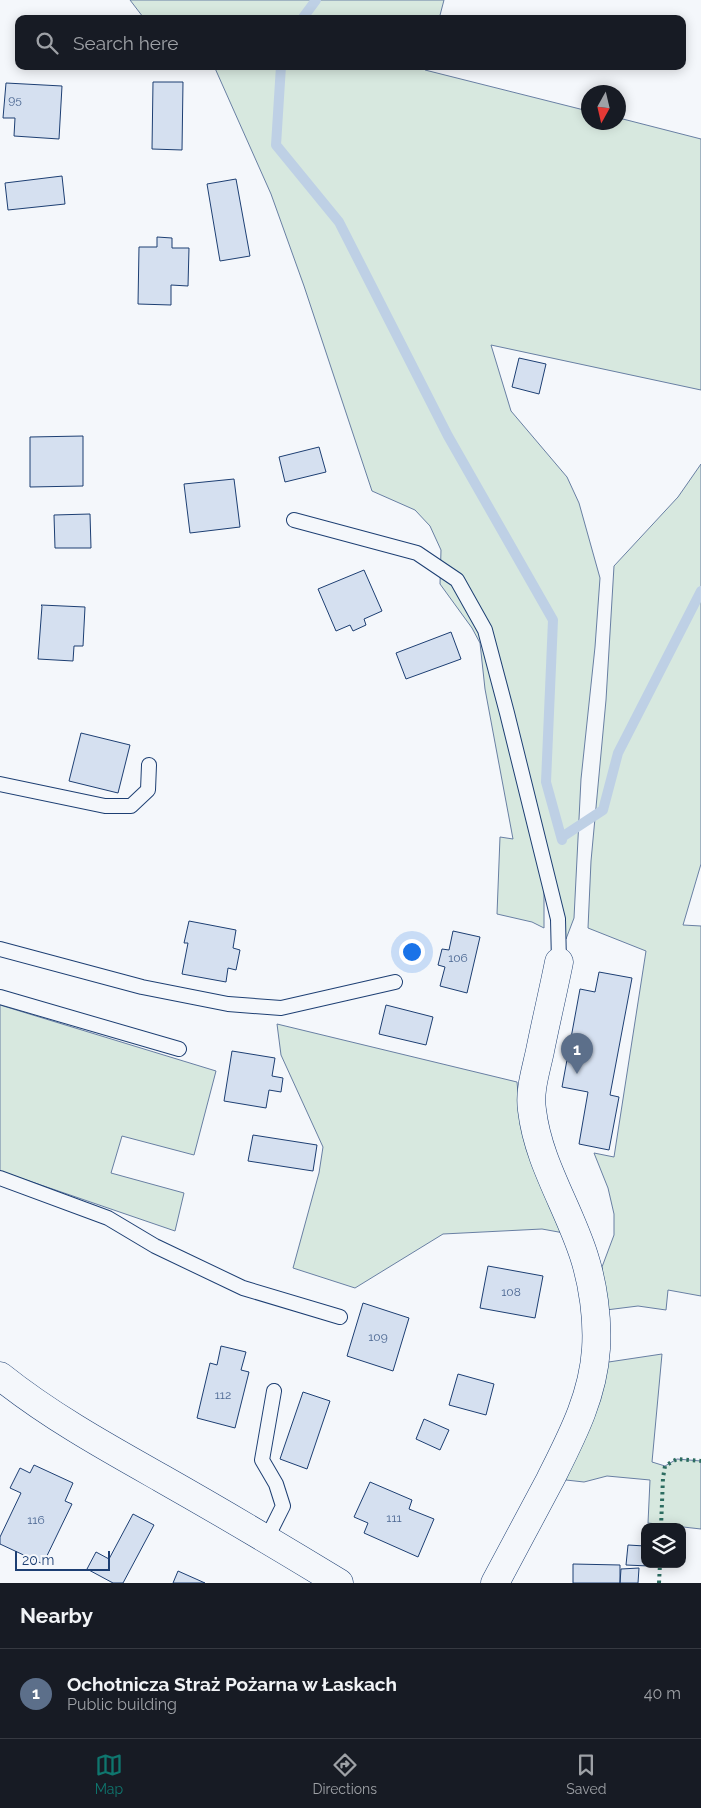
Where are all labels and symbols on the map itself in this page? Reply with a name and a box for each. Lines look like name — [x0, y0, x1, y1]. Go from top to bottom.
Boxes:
north arrow — [581, 85, 626, 130]
house number: 95 — [8, 93, 22, 107]
your location — [399, 939, 425, 965]
house number: 106 — [448, 951, 468, 965]
pin: 1 — [561, 1033, 593, 1074]
house number: 108 — [501, 1285, 521, 1299]
house number: 109 — [368, 1330, 388, 1344]
house number: 112 — [215, 1388, 231, 1402]
house number: 111 — [386, 1511, 402, 1525]
house number: 116 — [27, 1513, 45, 1527]
scale bar — [15, 1548, 110, 1571]

